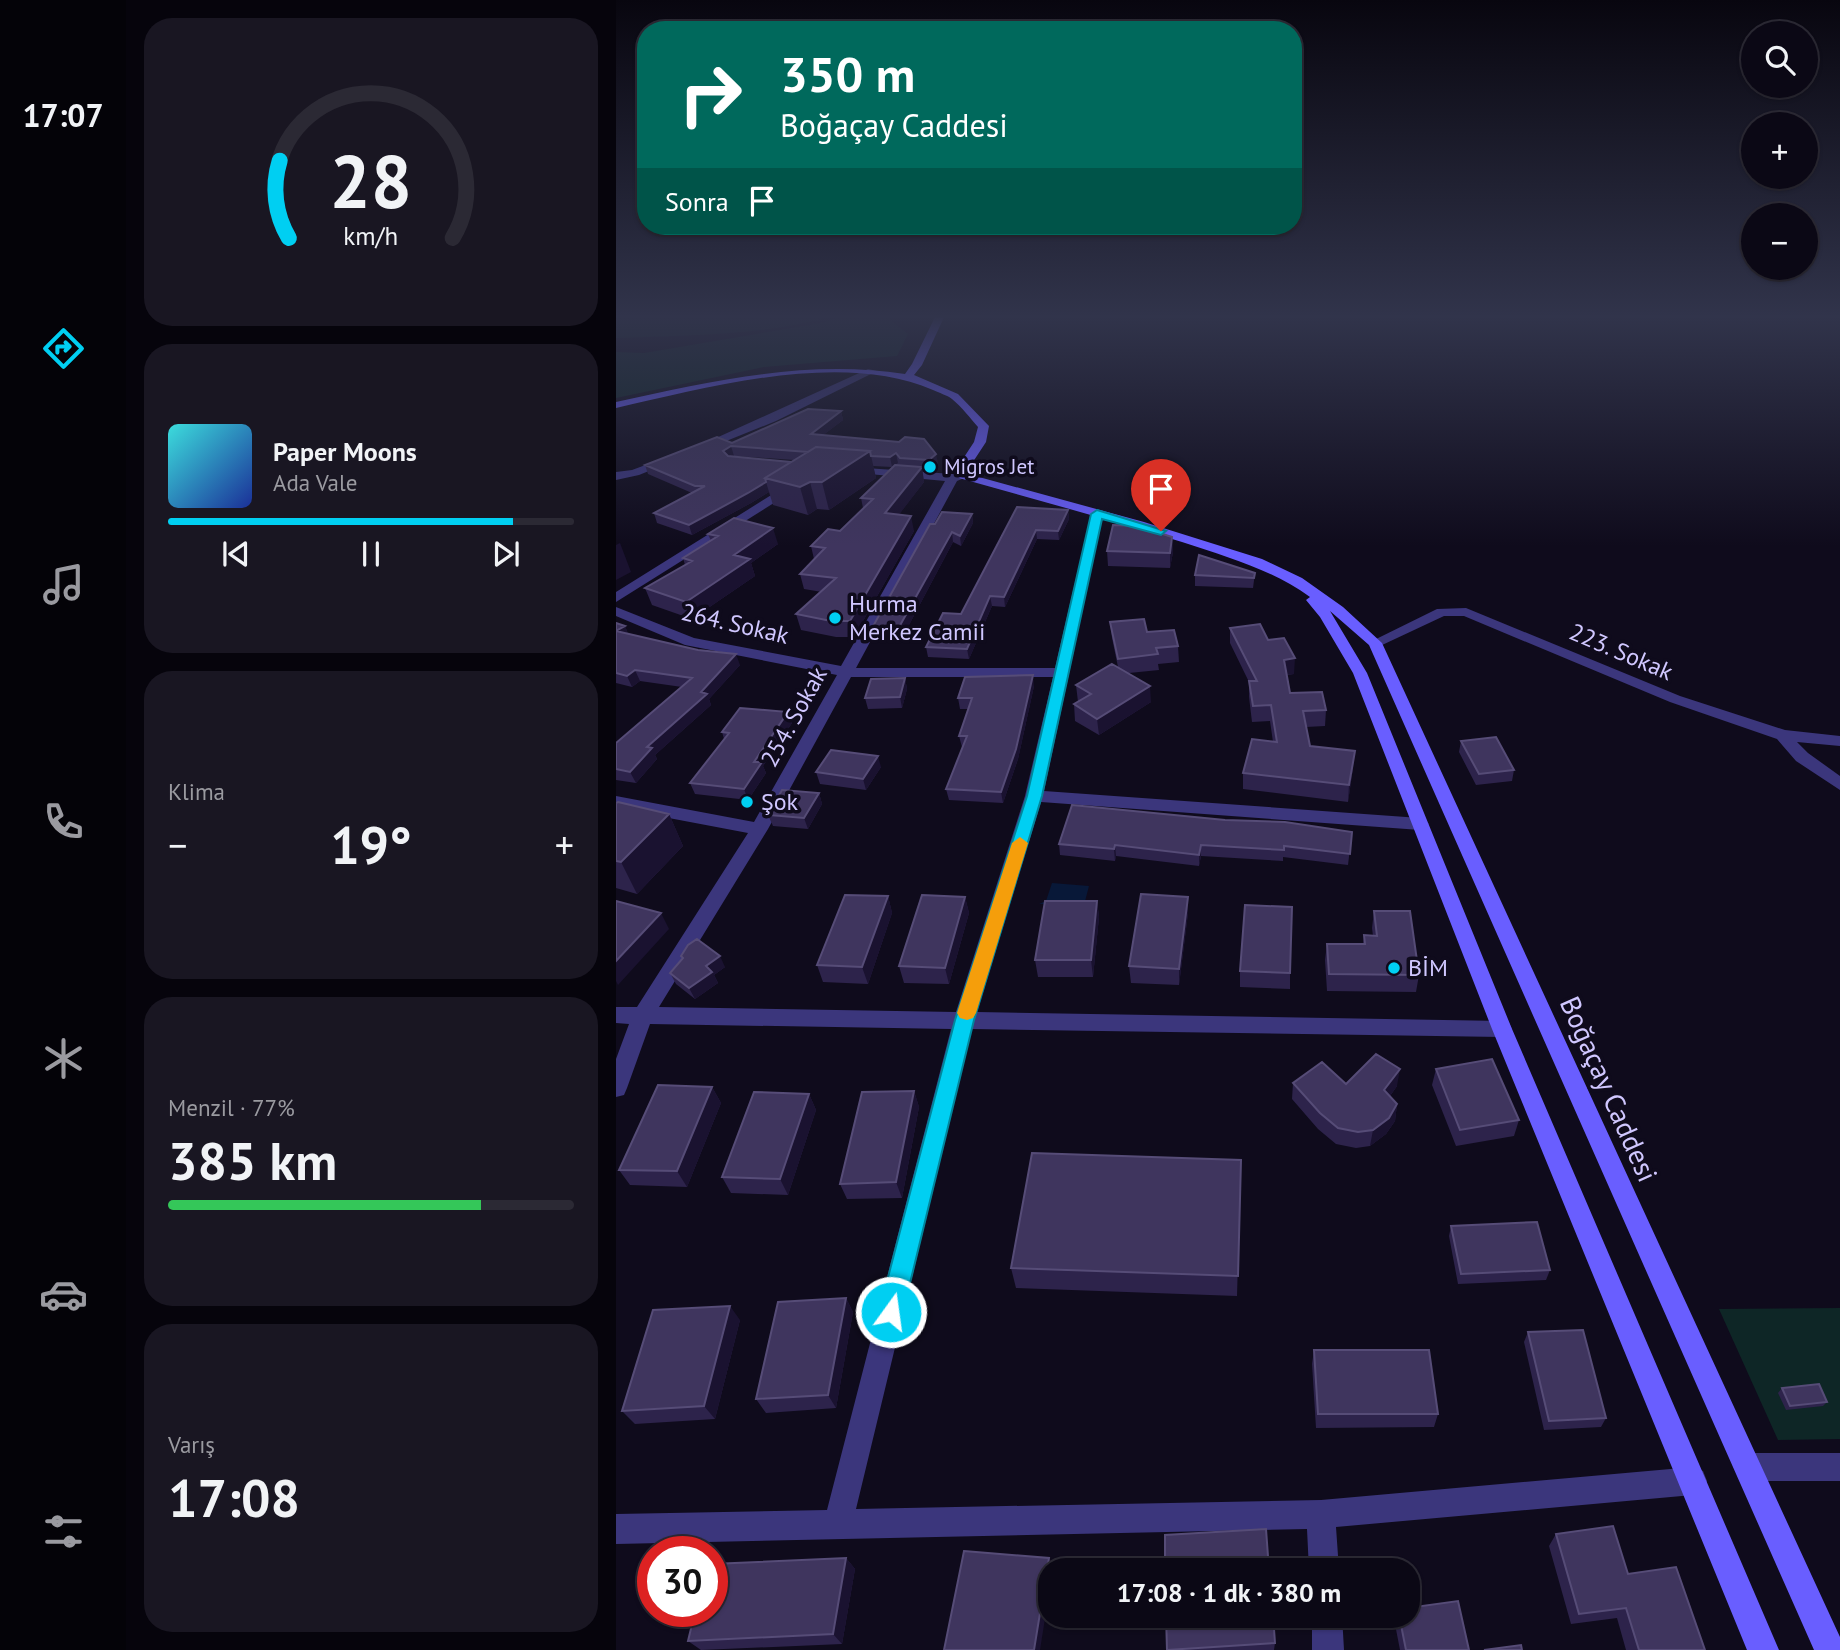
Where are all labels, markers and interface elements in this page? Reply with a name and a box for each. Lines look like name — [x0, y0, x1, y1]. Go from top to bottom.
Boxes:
map controls — [1741, 21, 1818, 280]
button: search — [1741, 21, 1818, 98]
text: 350 m — [780, 42, 915, 106]
icon: right — [665, 49, 756, 140]
text: 17:07 — [22, 94, 104, 136]
text: Boğaçay Caddesi — [780, 104, 1008, 146]
button: + — [1741, 112, 1818, 189]
text: 28 — [330, 135, 412, 229]
icon: arrive — [743, 182, 781, 220]
text: Sonra — [665, 185, 729, 218]
button: − — [1741, 203, 1818, 280]
text: km/h — [344, 220, 398, 252]
icon: directions — [39, 324, 88, 373]
text: Paper Moons — [273, 435, 417, 468]
place label: Migros Jet — [944, 453, 1034, 480]
marker: Migros Jet — [922, 459, 938, 475]
pin — [1131, 459, 1191, 531]
text: Ada Vale — [273, 468, 357, 497]
icon: arrive — [1142, 470, 1180, 508]
icon: previous — [217, 535, 255, 573]
icon: pause — [352, 535, 390, 573]
icon: next — [487, 535, 525, 573]
icon: music — [39, 560, 88, 609]
place label: Hurma Merkez Camii — [849, 588, 985, 647]
street label: 264. Sokak — [678, 596, 792, 651]
marker: Hurma Merkez Camii — [827, 610, 843, 626]
street label: 223. Sokak — [1565, 616, 1678, 687]
street label: 254. Sokak — [753, 661, 834, 772]
text: Klima — [168, 777, 225, 806]
place label: Şok — [761, 786, 799, 817]
marker: Şok — [739, 794, 755, 810]
icon: phone — [39, 797, 88, 846]
text: 19° — [330, 811, 412, 878]
text: − — [168, 820, 187, 869]
text: + — [555, 820, 574, 869]
place label: BİM — [1408, 952, 1448, 983]
marker: BİM — [1386, 960, 1402, 976]
street label: Boğaçay Caddesi — [1552, 990, 1667, 1187]
icon: climate — [39, 1034, 88, 1083]
text: Menzil · 77% — [168, 1093, 295, 1122]
text: 385 km — [168, 1127, 337, 1194]
icon: car — [39, 1270, 88, 1319]
position arrow — [854, 1275, 928, 1349]
text: Varış — [168, 1430, 215, 1459]
text: 17:08 — [168, 1464, 300, 1531]
icon: filters — [39, 1507, 88, 1556]
speed limit sign: 30 — [637, 1536, 728, 1627]
text: 17:08 · 1 dk · 380 m — [1117, 1576, 1341, 1609]

